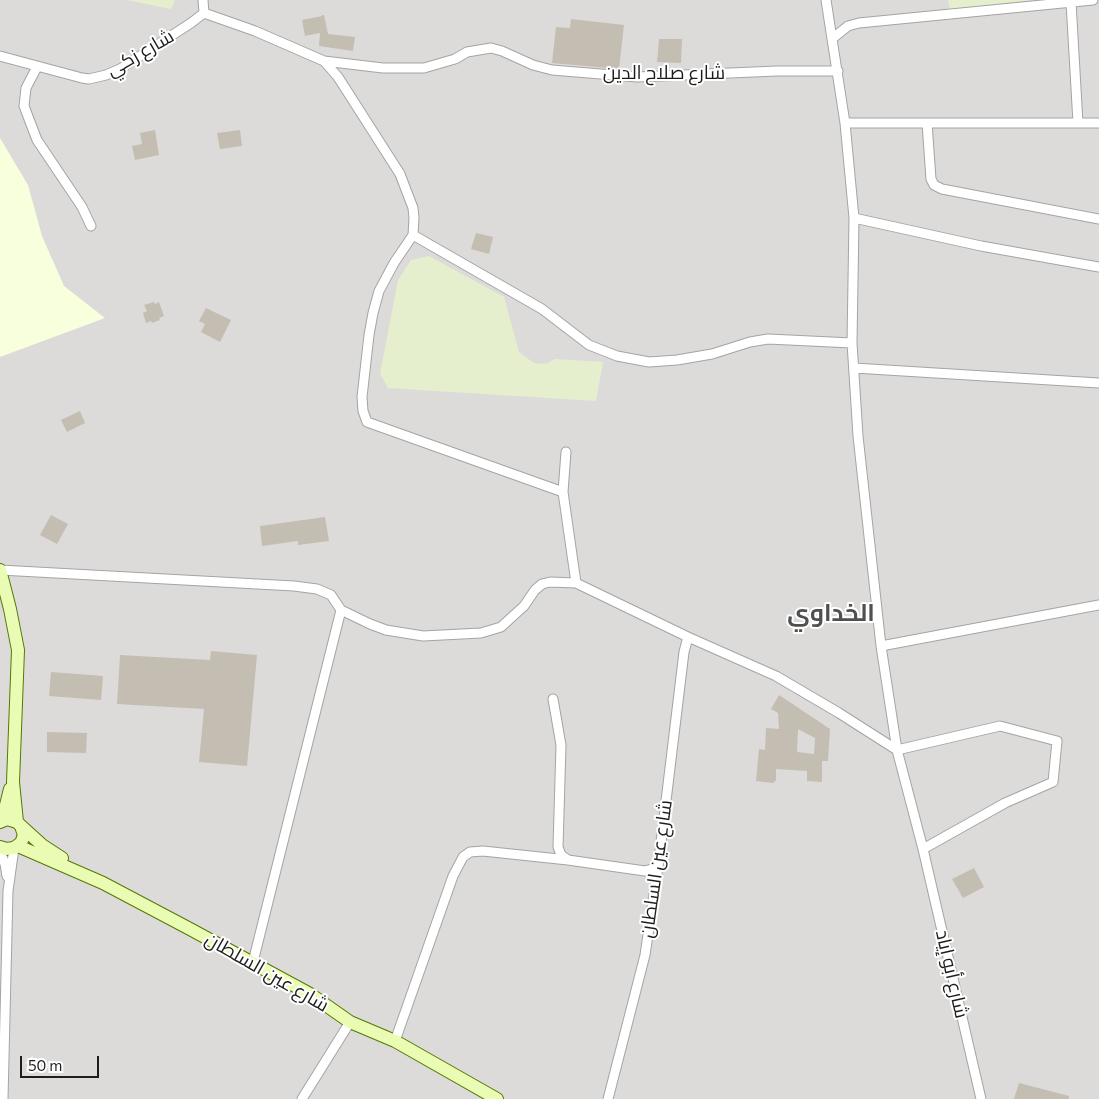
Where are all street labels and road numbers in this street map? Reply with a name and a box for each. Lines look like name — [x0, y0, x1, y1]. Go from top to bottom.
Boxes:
street label: شارع زكي — [102, 25, 178, 81]
street label: شارع صلاح الدين — [603, 62, 725, 84]
street label: شارع عين السلطان — [635, 798, 677, 940]
street label: شارع عين السلطان — [201, 927, 333, 1017]
street label: شارع أبو إياد — [931, 927, 973, 1021]

